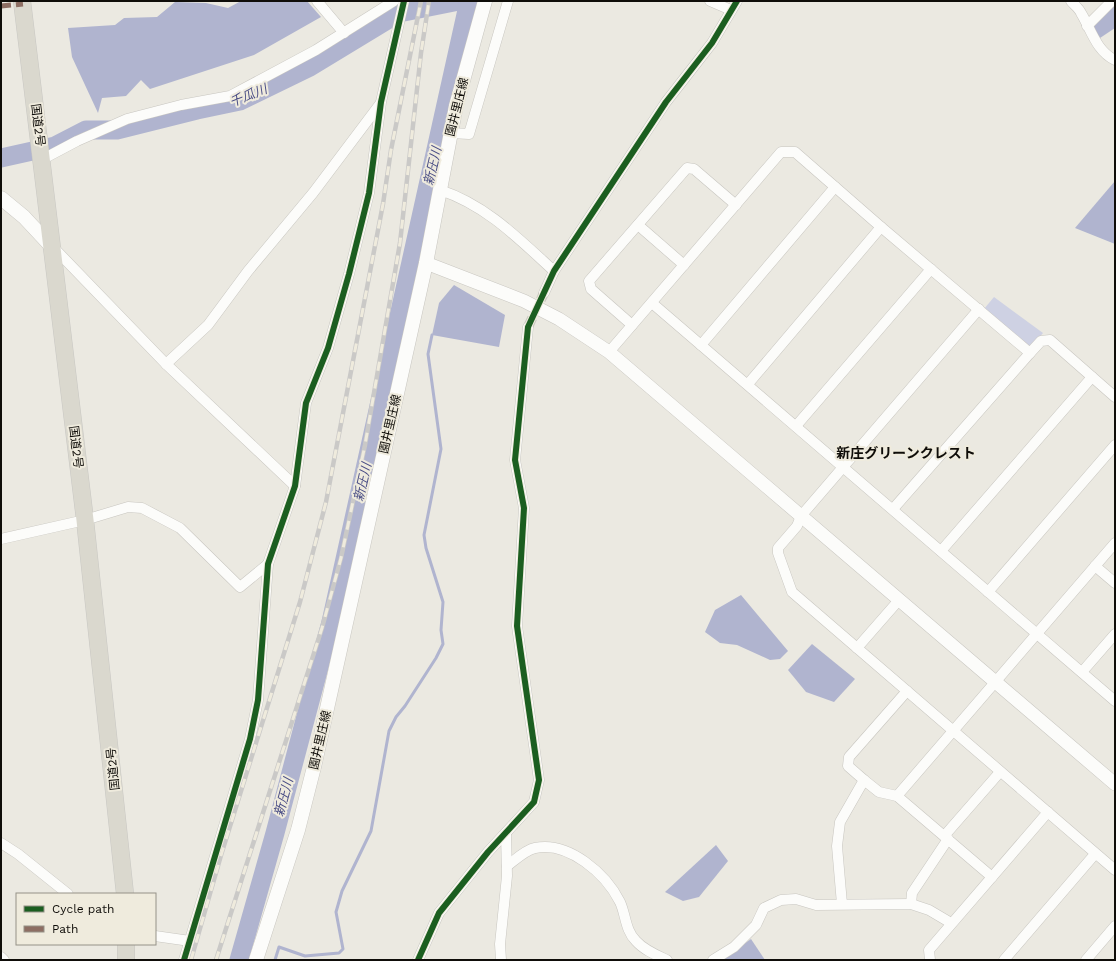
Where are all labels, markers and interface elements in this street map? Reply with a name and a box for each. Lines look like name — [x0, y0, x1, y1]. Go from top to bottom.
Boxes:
street label: 園井里庄線 — [443, 76, 471, 138]
water label: 千瓜川 — [227, 80, 271, 110]
street label: 国道2号 — [28, 103, 48, 147]
water label: 新圧川 — [421, 143, 445, 187]
street label: 園井里庄線 — [376, 393, 404, 455]
street label: 国道2号 — [66, 425, 86, 469]
district label: 新庄グリーンクレスト — [836, 445, 976, 461]
water label: 新圧川 — [351, 459, 375, 503]
street label: 園井里庄線 — [306, 709, 334, 771]
street label: 国道2号 — [104, 747, 122, 791]
water label: 新圧川 — [271, 774, 296, 818]
legend — [16, 893, 156, 945]
text: Cycle path — [52, 902, 114, 916]
text: Path — [52, 922, 78, 936]

